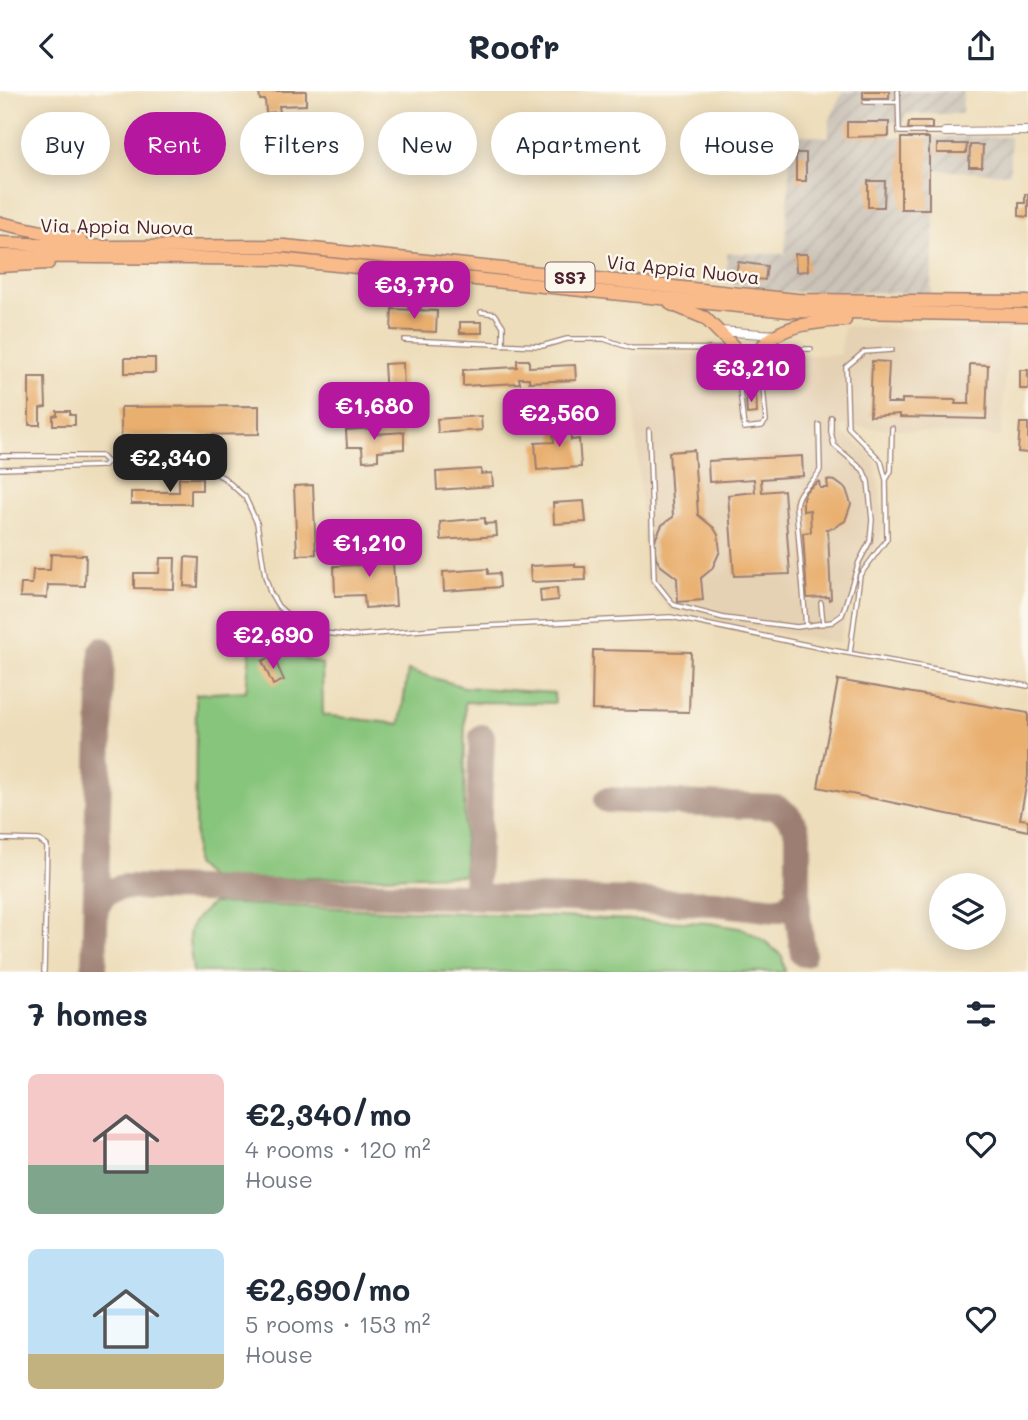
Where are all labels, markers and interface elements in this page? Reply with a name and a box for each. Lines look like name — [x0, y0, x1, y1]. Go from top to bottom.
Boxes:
text: Roofr — [468, 25, 560, 67]
icon: back — [28, 27, 66, 65]
icon: share — [962, 27, 1000, 65]
chip: Buy — [21, 112, 110, 175]
chip: Rent — [124, 112, 226, 175]
chip: Filters — [240, 112, 364, 175]
chip: New — [378, 112, 477, 175]
chip: Apartment — [491, 112, 666, 175]
chip: House — [680, 112, 799, 175]
street label: Via Appia Nuova — [40, 212, 194, 240]
street label: Via Appia Nuova — [605, 249, 761, 289]
pin: €3,770 — [357, 261, 471, 321]
road number: SS7 — [546, 263, 594, 292]
text: €3,770 — [374, 269, 454, 299]
pin: €3,210 — [694, 345, 808, 404]
text: €3,210 — [712, 352, 790, 382]
pin: €1,680 — [317, 383, 431, 442]
pin: €2,560 — [502, 389, 616, 449]
text: €1,680 — [335, 390, 413, 420]
text: €2,560 — [519, 397, 599, 427]
pin: €2,340 — [113, 435, 227, 494]
text: €2,340 — [129, 442, 211, 472]
pin: €1,210 — [312, 519, 426, 579]
text: €1,210 — [332, 527, 406, 557]
pin: €2,690 — [216, 611, 330, 671]
text: €2,690 — [232, 619, 314, 649]
map controls — [929, 873, 1006, 950]
button: layers — [929, 873, 1006, 950]
text: 7 homes — [28, 994, 148, 1034]
icon: filters — [962, 995, 1000, 1033]
text: €2,340/mo — [245, 1094, 411, 1134]
icon: home — [84, 1102, 168, 1186]
icon: heart — [962, 1125, 1000, 1163]
text: 4 rooms · 120 m² — [245, 1134, 431, 1164]
text: House — [245, 1164, 313, 1194]
text: €2,690/mo — [245, 1269, 410, 1309]
icon: home — [84, 1277, 168, 1361]
icon: heart — [962, 1300, 1000, 1338]
text: 5 rooms · 153 m² — [245, 1309, 430, 1339]
text: House — [245, 1339, 313, 1369]

